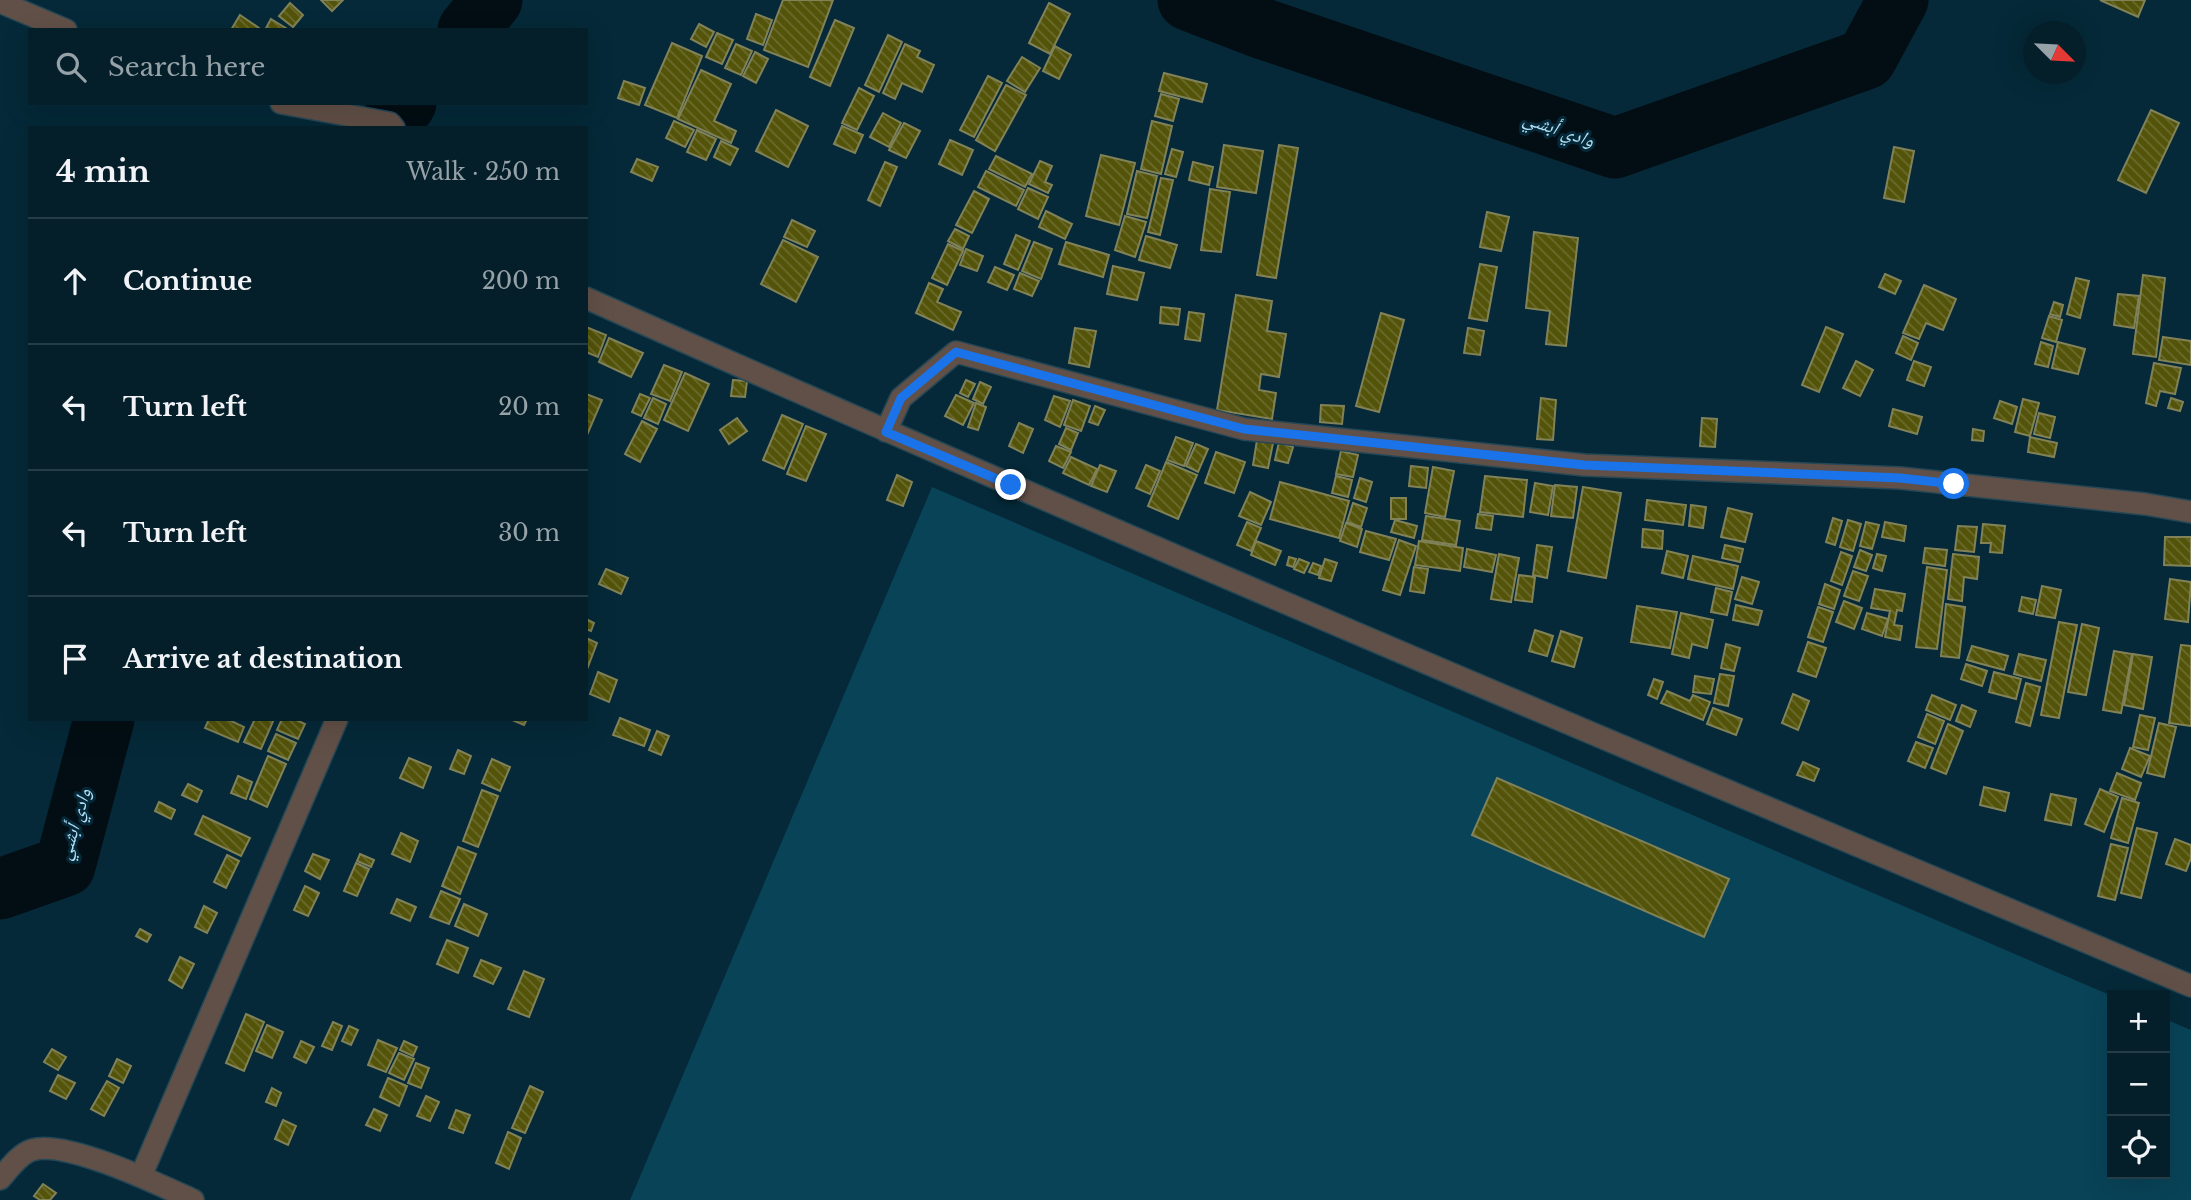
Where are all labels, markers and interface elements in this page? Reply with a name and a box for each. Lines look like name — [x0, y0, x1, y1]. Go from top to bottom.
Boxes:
north arrow — [2023, 21, 2086, 84]
search box — [28, 28, 588, 105]
icon: search — [52, 48, 90, 86]
text: Search here — [108, 51, 265, 83]
water label: وادي أبشي — [1519, 106, 1598, 156]
text: 4 min — [56, 153, 150, 190]
text: Walk · 250 m — [406, 158, 560, 186]
icon: ahead — [56, 262, 94, 300]
text: Continue — [123, 265, 252, 297]
text: 200 m — [482, 267, 560, 295]
icon: left — [56, 388, 94, 426]
text: Turn left — [123, 391, 247, 423]
text: 20 m — [498, 393, 560, 421]
route start — [1938, 468, 1969, 499]
route end — [995, 469, 1026, 500]
icon: left — [56, 514, 94, 552]
text: Turn left — [123, 517, 247, 549]
text: 30 m — [498, 519, 560, 547]
icon: arrive — [56, 640, 94, 678]
text: Arrive at destination — [123, 643, 403, 675]
water label: وادي أبشي — [52, 785, 99, 864]
map controls — [2107, 990, 2170, 1179]
button: + — [2107, 990, 2170, 1053]
button: − — [2107, 1053, 2170, 1116]
button: locate — [2107, 1116, 2170, 1179]

